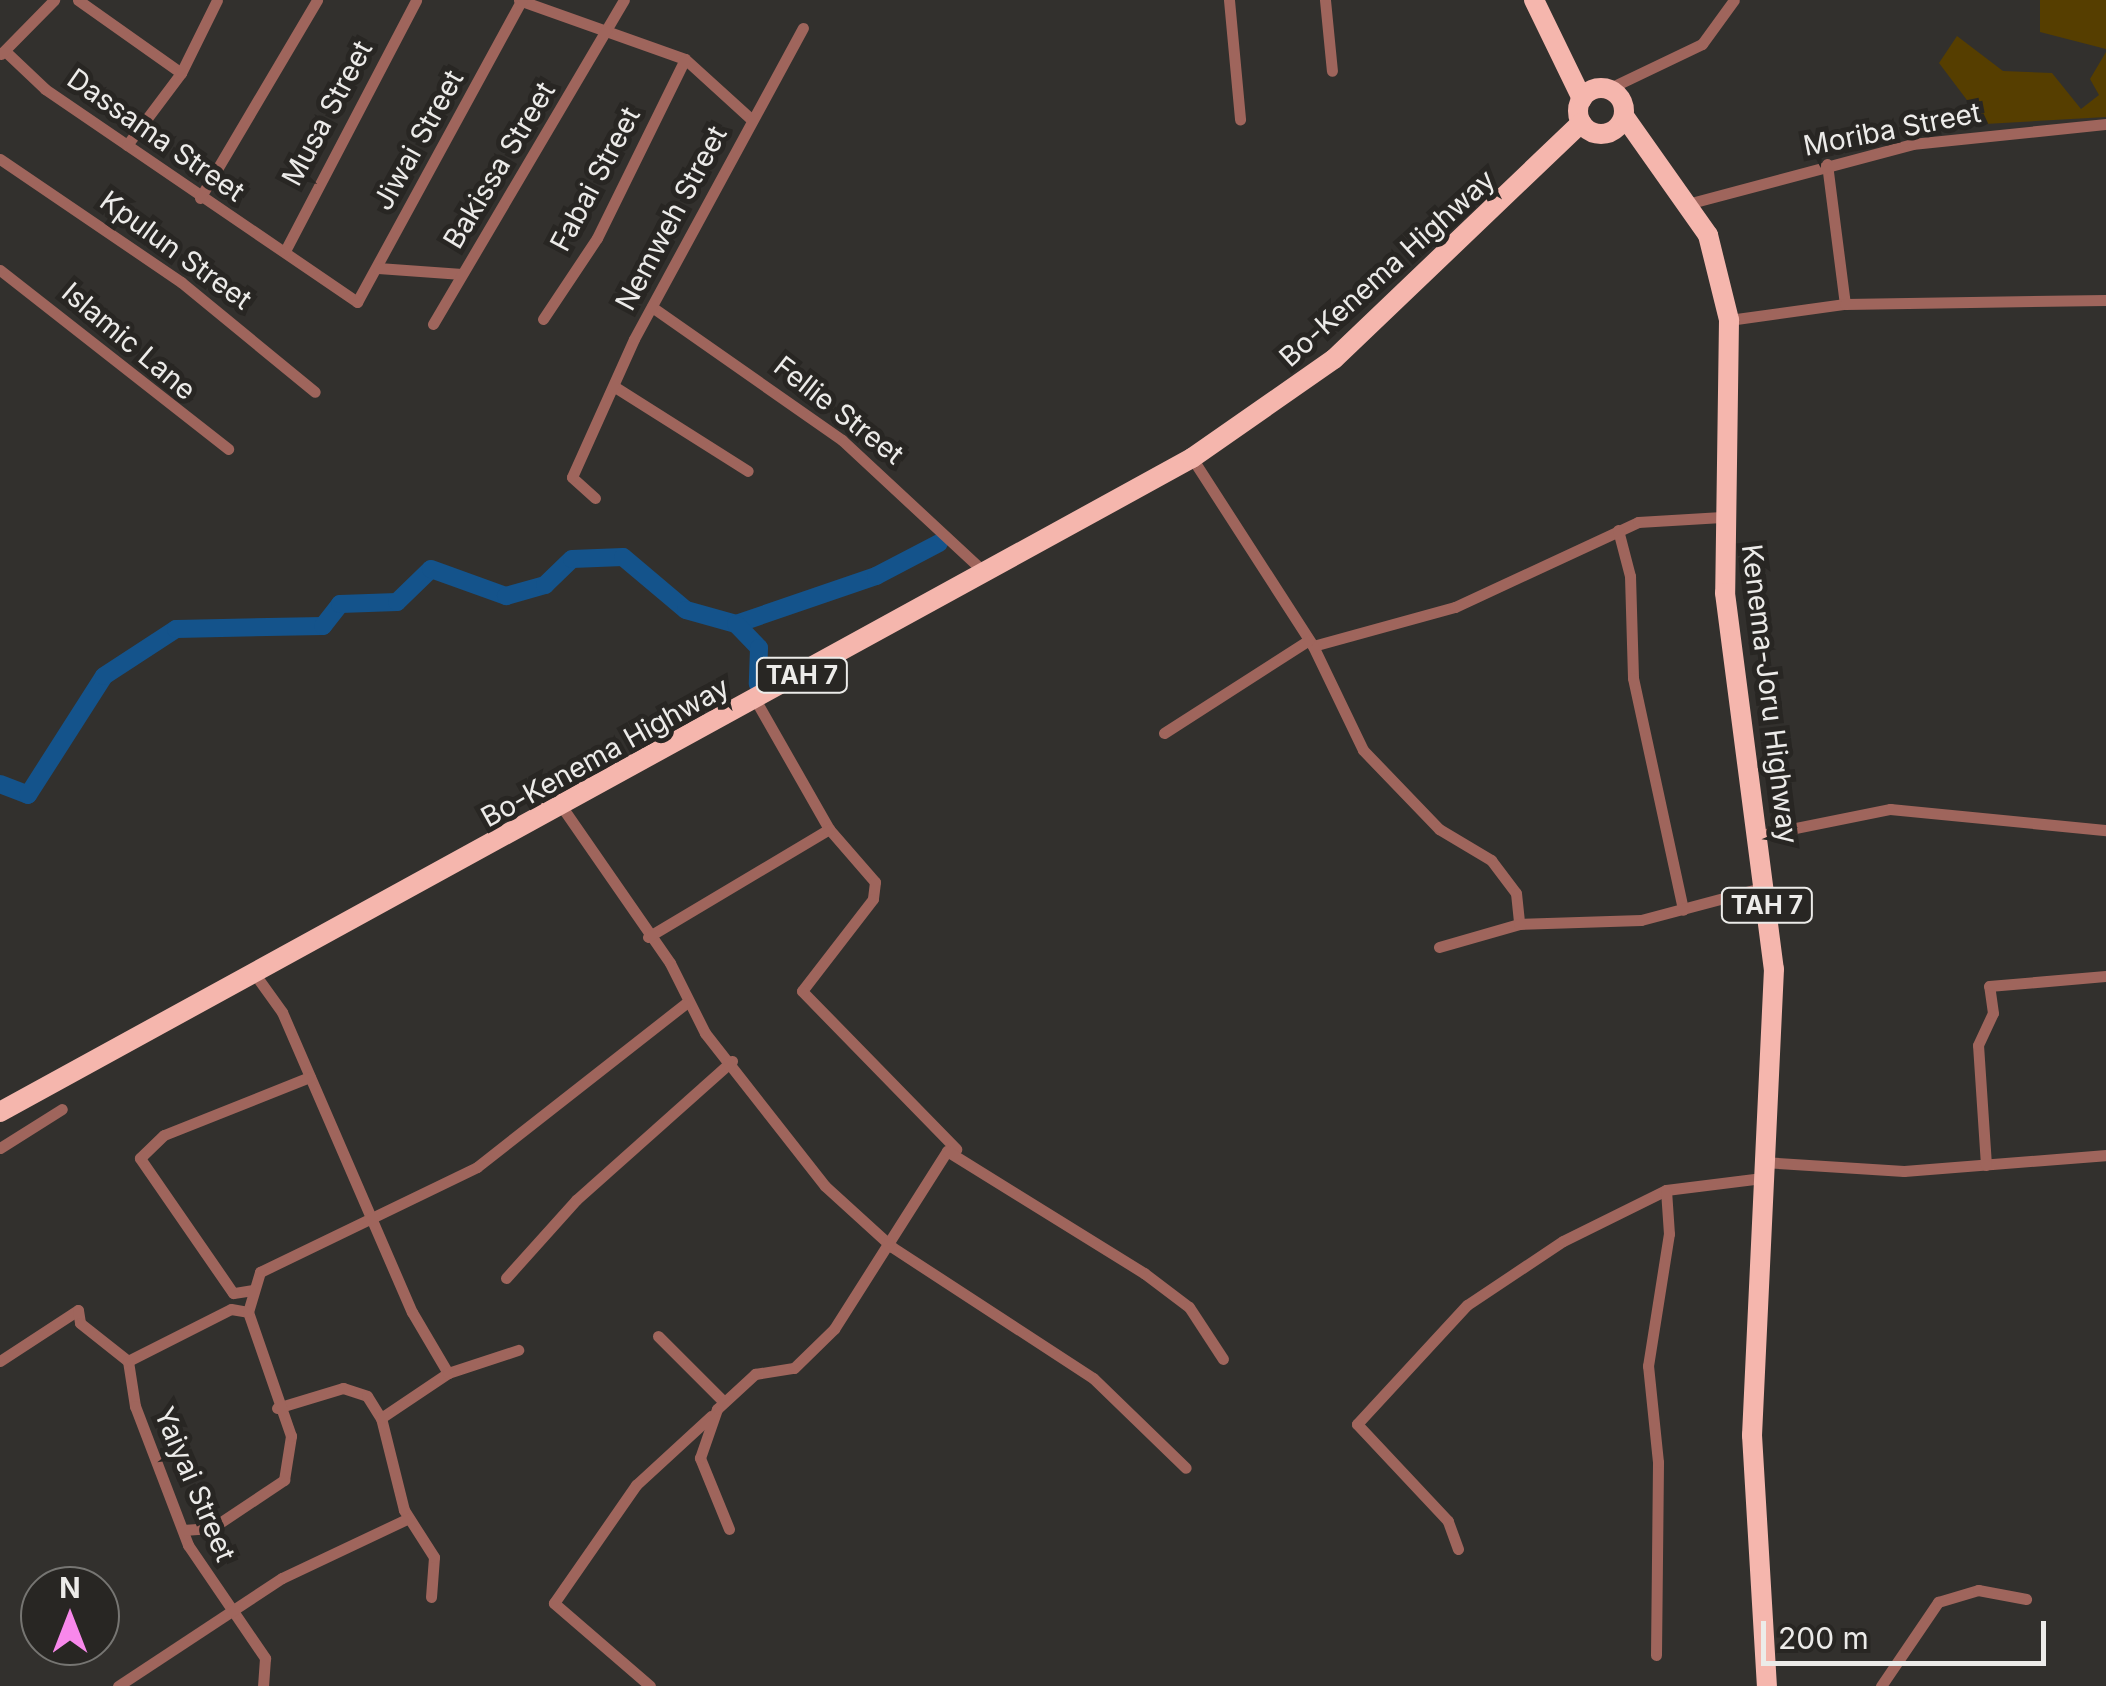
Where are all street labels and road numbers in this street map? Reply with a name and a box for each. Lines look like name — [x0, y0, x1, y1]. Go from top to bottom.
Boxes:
street label: Musa Street — [275, 35, 379, 191]
street label: Dassama Street — [61, 61, 251, 209]
street label: Jiwai Street — [366, 64, 470, 216]
street label: Bakissa Street — [436, 76, 562, 254]
street label: Moriba Street — [1801, 95, 1983, 163]
street label: Fabai Street — [543, 101, 647, 257]
street label: Nemweh Street — [608, 120, 734, 316]
street label: Bo-Kenema Highway — [1272, 162, 1502, 374]
street label: Kpulun Street — [94, 184, 258, 316]
street label: Islamic Lane — [55, 275, 203, 407]
street label: Fellie Street — [767, 349, 911, 471]
street label: Kenema-Joru Highway — [1735, 542, 1805, 846]
road number: TAH 7 — [754, 655, 850, 695]
street label: Bo-Kenema Highway — [475, 670, 735, 834]
road number: TAH 7 — [1720, 885, 1814, 925]
street label: Yaiyai Street — [147, 1402, 243, 1566]

